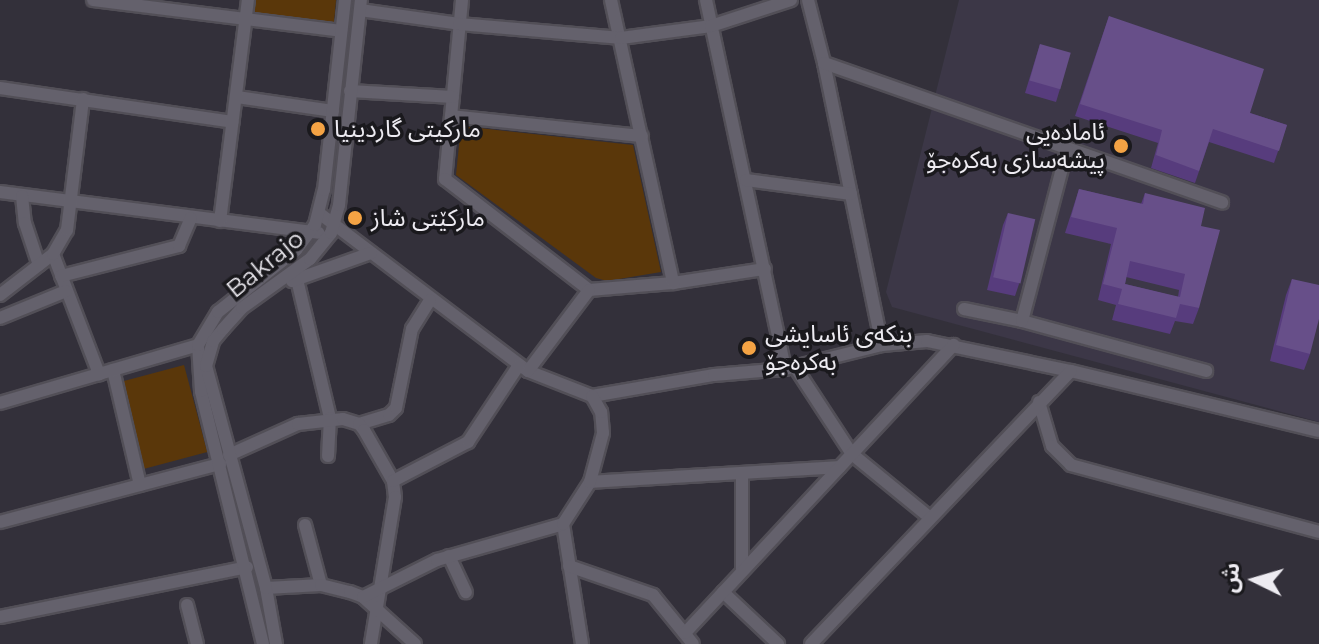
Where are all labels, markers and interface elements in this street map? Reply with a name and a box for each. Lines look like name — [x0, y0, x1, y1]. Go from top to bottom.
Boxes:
place label: مارکیتی گاردینیا — [334, 115, 481, 143]
place label: ئامادەیی پیشەسازی بەکرەجۆ — [926, 118, 1105, 174]
marker: مارکیتی گاردینیا — [309, 120, 327, 138]
marker: ئامادەیی پیشەسازی بەکرەجۆ — [1112, 137, 1130, 155]
place label: مارکێتی شاز — [371, 204, 485, 232]
marker: مارکێتی شاز — [346, 209, 364, 227]
street label: Bakrajo — [221, 224, 309, 304]
place label: بنکەی ئاسایشی بەکرەجۆ — [765, 320, 913, 376]
marker: بنکەی ئاسایشی بەکرەجۆ — [740, 339, 758, 357]
north arrow — [1215, 540, 1295, 620]
text: ش — [1216, 562, 1245, 594]

